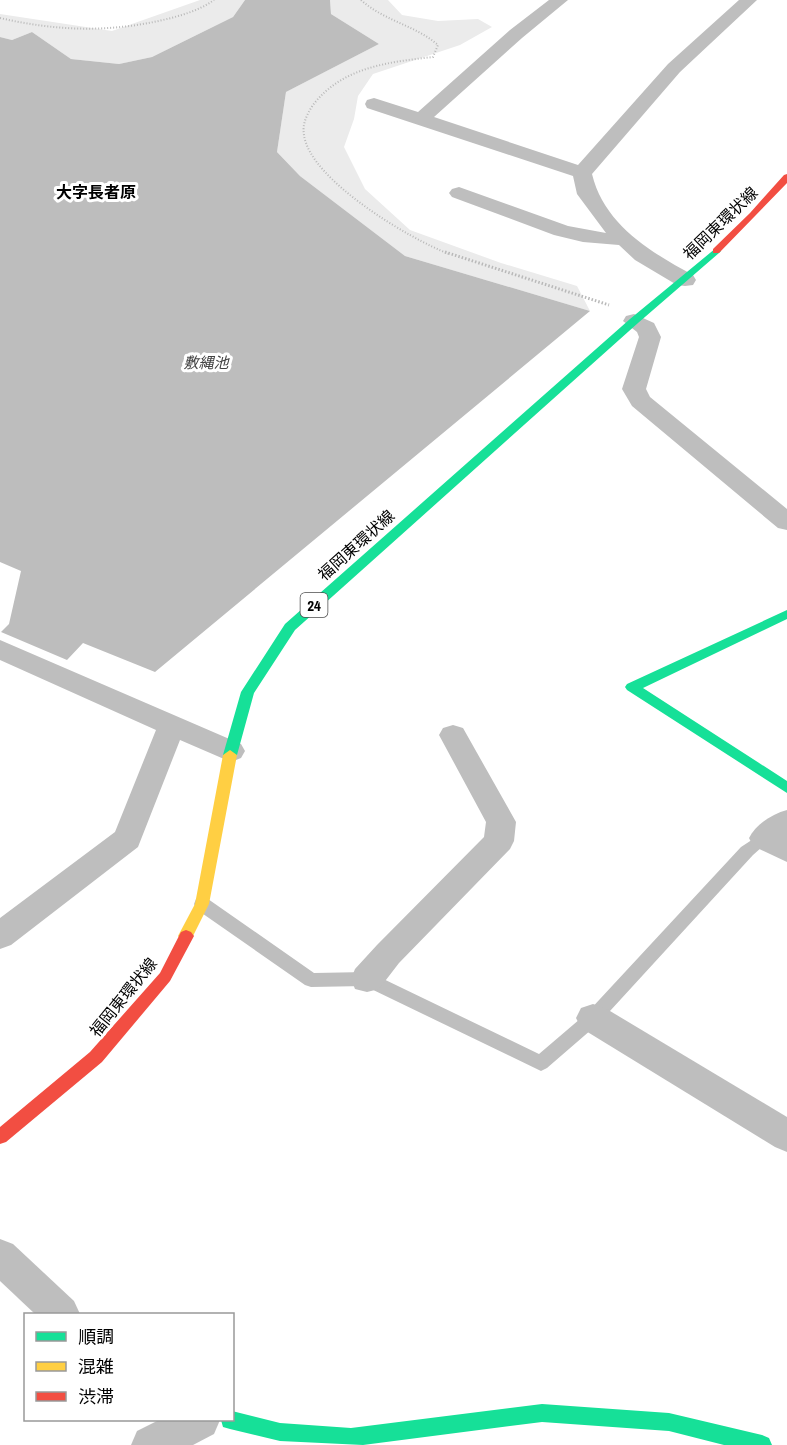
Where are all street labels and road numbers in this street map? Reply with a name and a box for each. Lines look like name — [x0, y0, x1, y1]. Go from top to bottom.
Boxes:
street label: 福岡東環状線 — [678, 182, 762, 264]
street label: 福岡東環状線 — [313, 505, 399, 585]
road number: 24 — [300, 593, 328, 617]
street label: 福岡東環状線 — [84, 953, 162, 1041]

